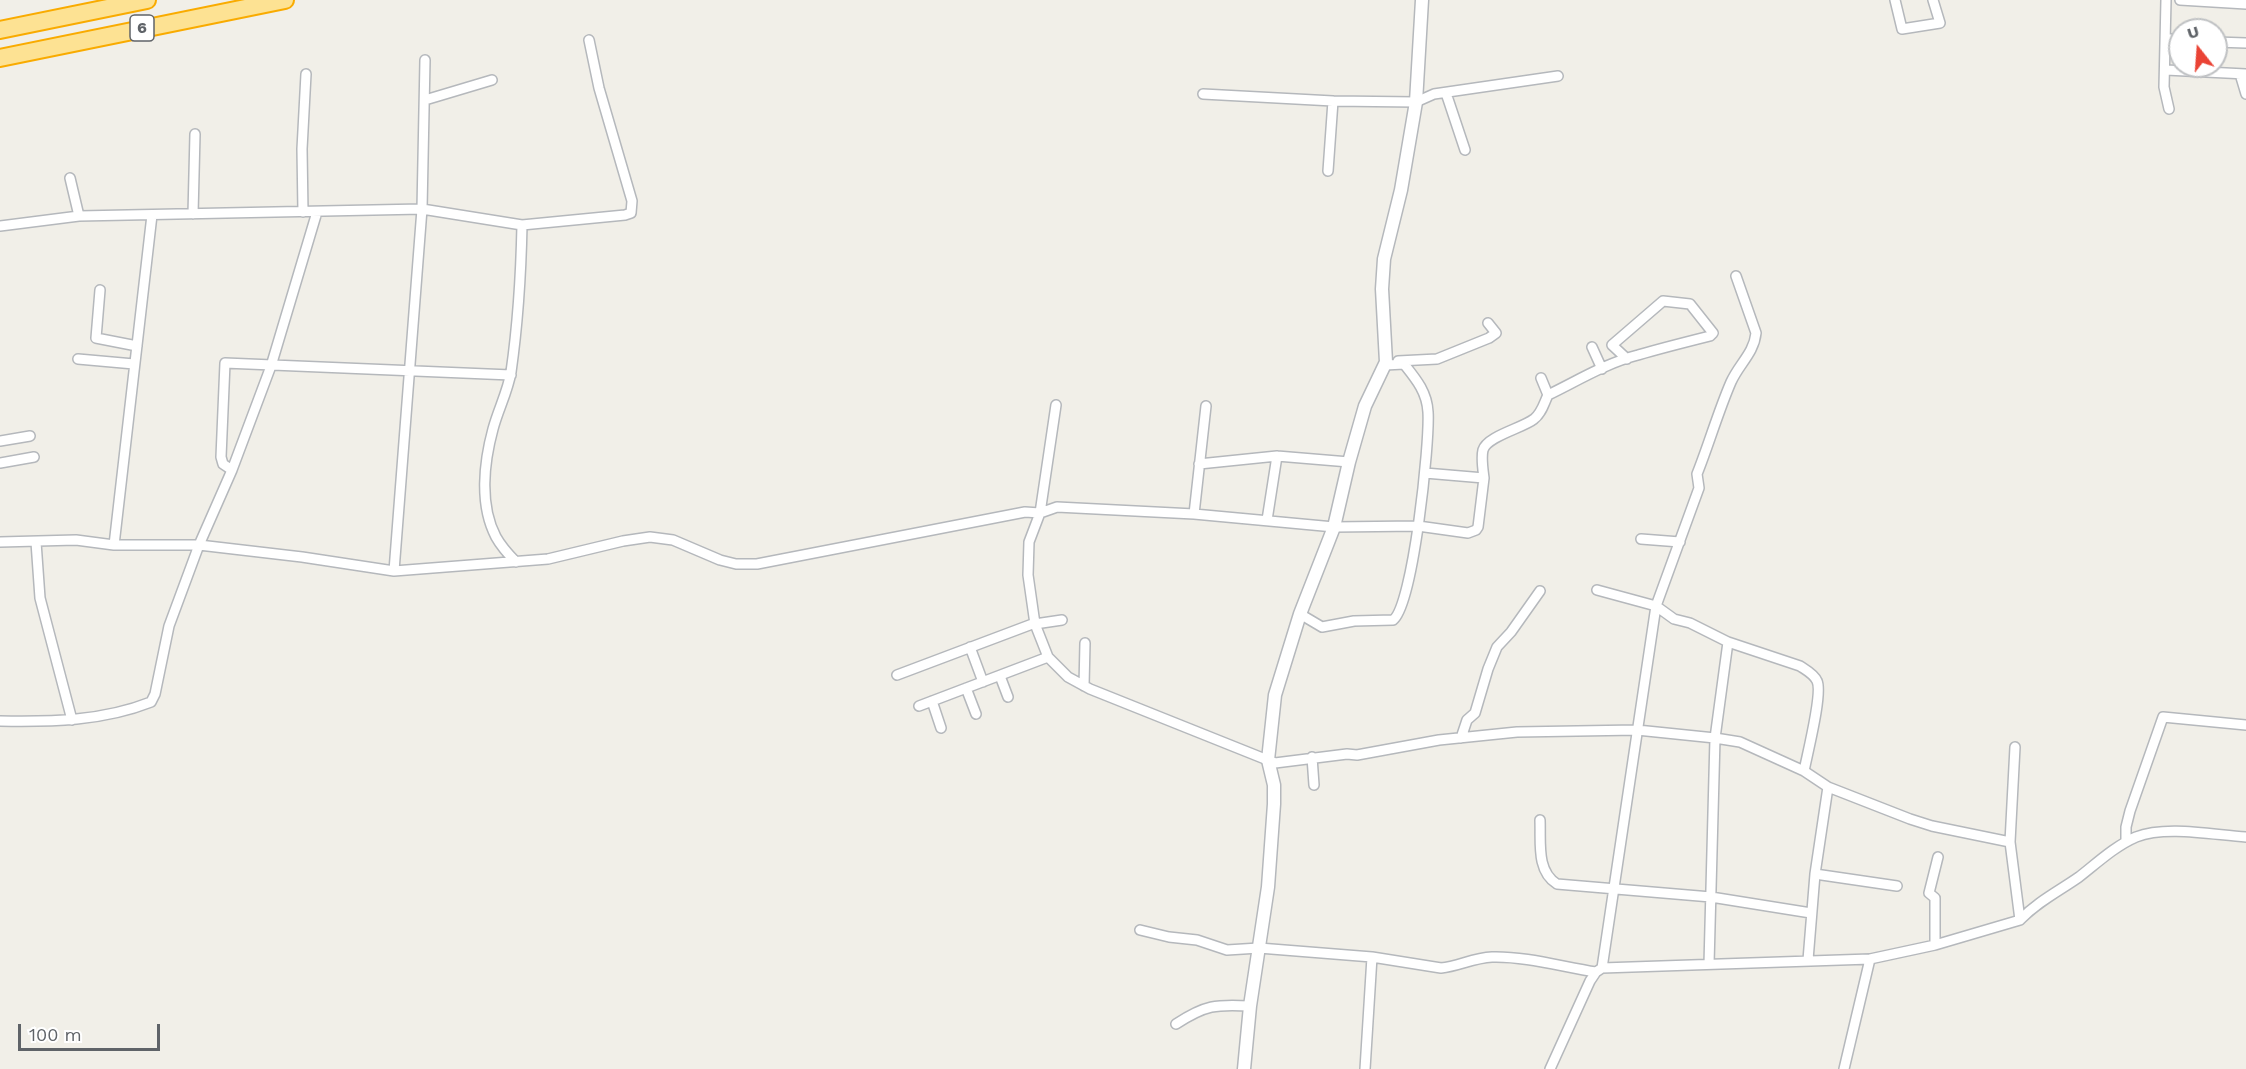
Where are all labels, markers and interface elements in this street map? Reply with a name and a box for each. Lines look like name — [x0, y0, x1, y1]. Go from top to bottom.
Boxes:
road number: 6 — [130, 15, 154, 41]
north arrow — [2168, 18, 2228, 78]
text: U — [2185, 21, 2201, 43]
scale bar — [21, 1012, 164, 1050]
text: 100 m — [29, 1024, 82, 1045]

